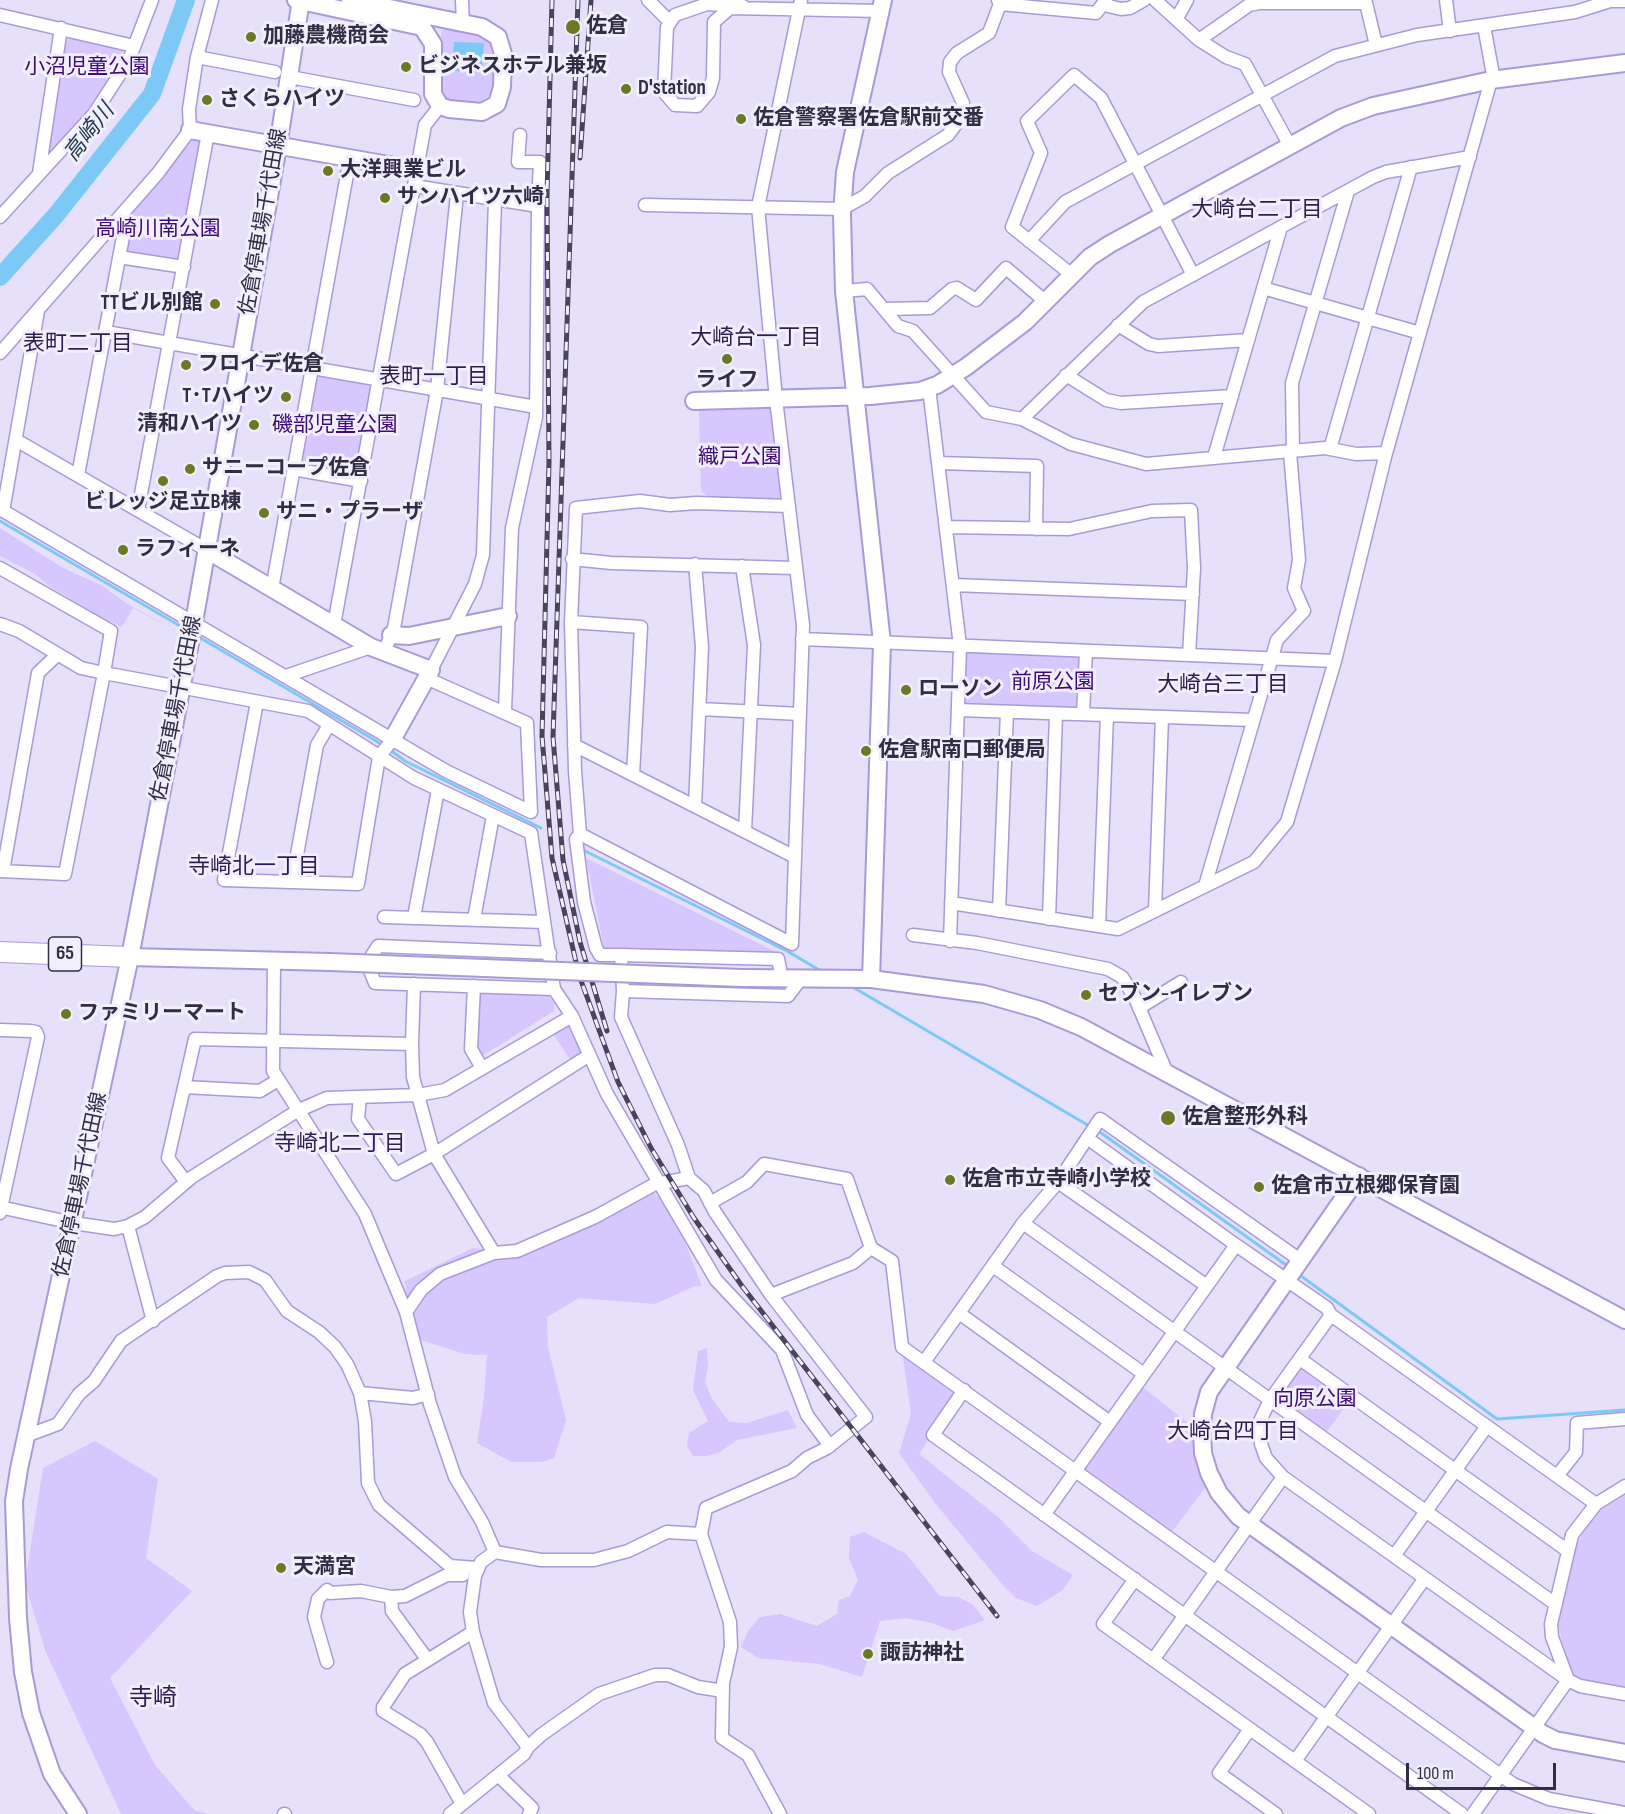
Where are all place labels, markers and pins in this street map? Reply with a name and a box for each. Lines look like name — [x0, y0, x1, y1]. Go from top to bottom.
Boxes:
place label: 佐倉 — [586, 14, 628, 40]
marker: 佐倉 — [564, 18, 582, 36]
place label: 加藤農機商会 — [263, 24, 389, 50]
marker: 加藤農機商会 — [244, 30, 258, 44]
place label: ビジネスホテル兼坂 — [418, 54, 607, 80]
marker: ビジネスホテル兼坂 — [399, 60, 413, 74]
place label: D'station — [638, 76, 706, 102]
marker: D'station — [619, 82, 633, 96]
place label: さくらハイツ — [219, 87, 345, 113]
marker: さくらハイツ — [200, 93, 214, 107]
place label: 佐倉警察署佐倉駅前交番 — [753, 106, 984, 132]
marker: 佐倉警察署佐倉駅前交番 — [734, 112, 748, 126]
place label: 大洋興業ビル — [340, 158, 466, 184]
marker: 大洋興業ビル — [321, 164, 335, 178]
place label: サンハイツ六崎 — [397, 185, 544, 211]
marker: サンハイツ六崎 — [378, 191, 392, 205]
place label: TTビル別館 — [101, 291, 203, 317]
marker: TTビル別館 — [208, 297, 222, 311]
place label: フロイデ佐倉 — [198, 352, 324, 378]
marker: ライフ — [720, 352, 734, 366]
marker: フロイデ佐倉 — [179, 358, 193, 372]
place label: ライフ — [696, 368, 758, 394]
place label: T･Tハイツ — [182, 384, 274, 410]
marker: T･Tハイツ — [279, 390, 293, 404]
place label: 清和ハイツ — [137, 412, 242, 438]
marker: 清和ハイツ — [247, 418, 261, 432]
place label: サニーコープ佐倉 — [202, 456, 370, 482]
marker: サニーコープ佐倉 — [183, 462, 197, 476]
marker: ビレッジ足立B棟 — [156, 474, 170, 488]
place label: ビレッジ足立B棟 — [85, 490, 241, 516]
place label: サニ・プラーザ — [276, 500, 423, 526]
marker: サニ・プラーザ — [257, 506, 271, 520]
place label: ラフィーネ — [135, 537, 240, 563]
marker: ラフィーネ — [116, 543, 130, 557]
place label: ローソン — [918, 677, 1002, 703]
marker: ローソン — [899, 683, 913, 697]
place label: 佐倉駅南口郵便局 — [878, 738, 1046, 764]
marker: 佐倉駅南口郵便局 — [859, 744, 873, 758]
place label: セブン-イレブン — [1098, 982, 1253, 1008]
marker: セブン-イレブン — [1079, 988, 1093, 1002]
place label: ファミリーマート — [78, 1001, 246, 1027]
marker: ファミリーマート — [59, 1007, 73, 1021]
place label: 佐倉整形外科 — [1182, 1105, 1308, 1131]
marker: 佐倉整形外科 — [1159, 1109, 1177, 1127]
place label: 佐倉市立寺崎小学校 — [962, 1167, 1151, 1193]
marker: 佐倉市立寺崎小学校 — [943, 1173, 957, 1187]
place label: 佐倉市立根郷保育園 — [1271, 1174, 1460, 1200]
marker: 佐倉市立根郷保育園 — [1252, 1180, 1266, 1194]
place label: 天満宮 — [293, 1555, 356, 1581]
marker: 天満宮 — [274, 1561, 288, 1575]
place label: 諏訪神社 — [880, 1641, 964, 1667]
marker: 諏訪神社 — [861, 1647, 875, 1661]

